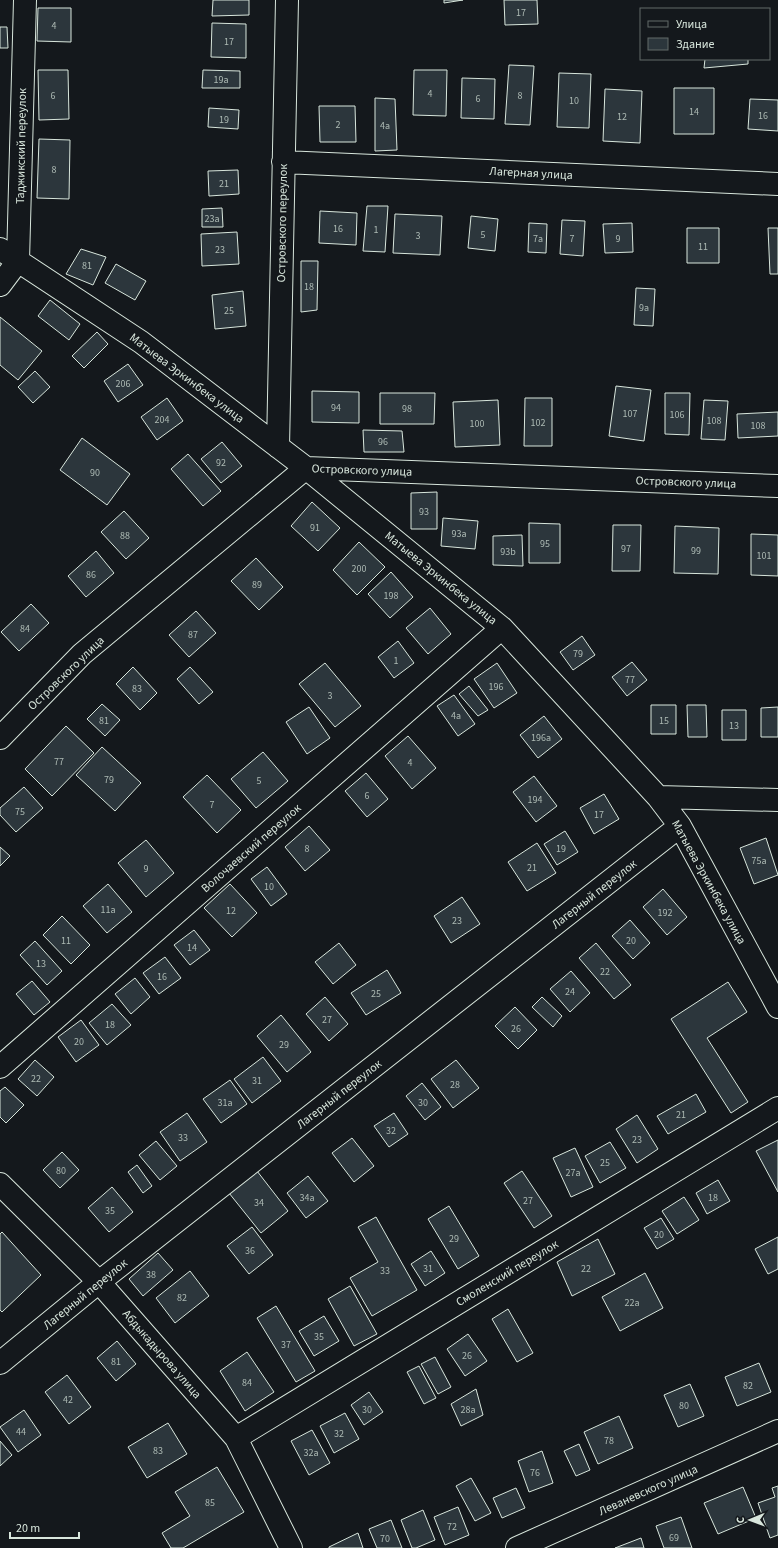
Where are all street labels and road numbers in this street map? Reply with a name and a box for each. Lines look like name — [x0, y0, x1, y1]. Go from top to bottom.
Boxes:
street label: Таджикский переулок — [12, 88, 31, 204]
street label: Островского переулок — [273, 163, 292, 283]
street label: Лагерная улица — [489, 163, 573, 184]
street label: Матыева Эркинбека улица — [126, 330, 248, 427]
street label: Островского улица — [311, 460, 413, 481]
street label: Островского улица — [635, 472, 737, 493]
street label: Матыева Эркинбека улица — [381, 528, 500, 629]
street label: Островского улица — [24, 632, 108, 714]
street label: Волочаевский переулок — [198, 800, 305, 897]
street label: Матыева Эркинбека улица — [667, 817, 750, 948]
street label: Лагерный переулок — [548, 856, 641, 933]
street label: Лагерный переулок — [293, 1056, 386, 1133]
street label: Смоленский переулок — [453, 1236, 562, 1311]
street label: Лагерный переулок — [39, 1255, 131, 1334]
street label: Абдыкадырова улица — [118, 1306, 205, 1403]
street label: Леваневского улица — [596, 1461, 701, 1520]

